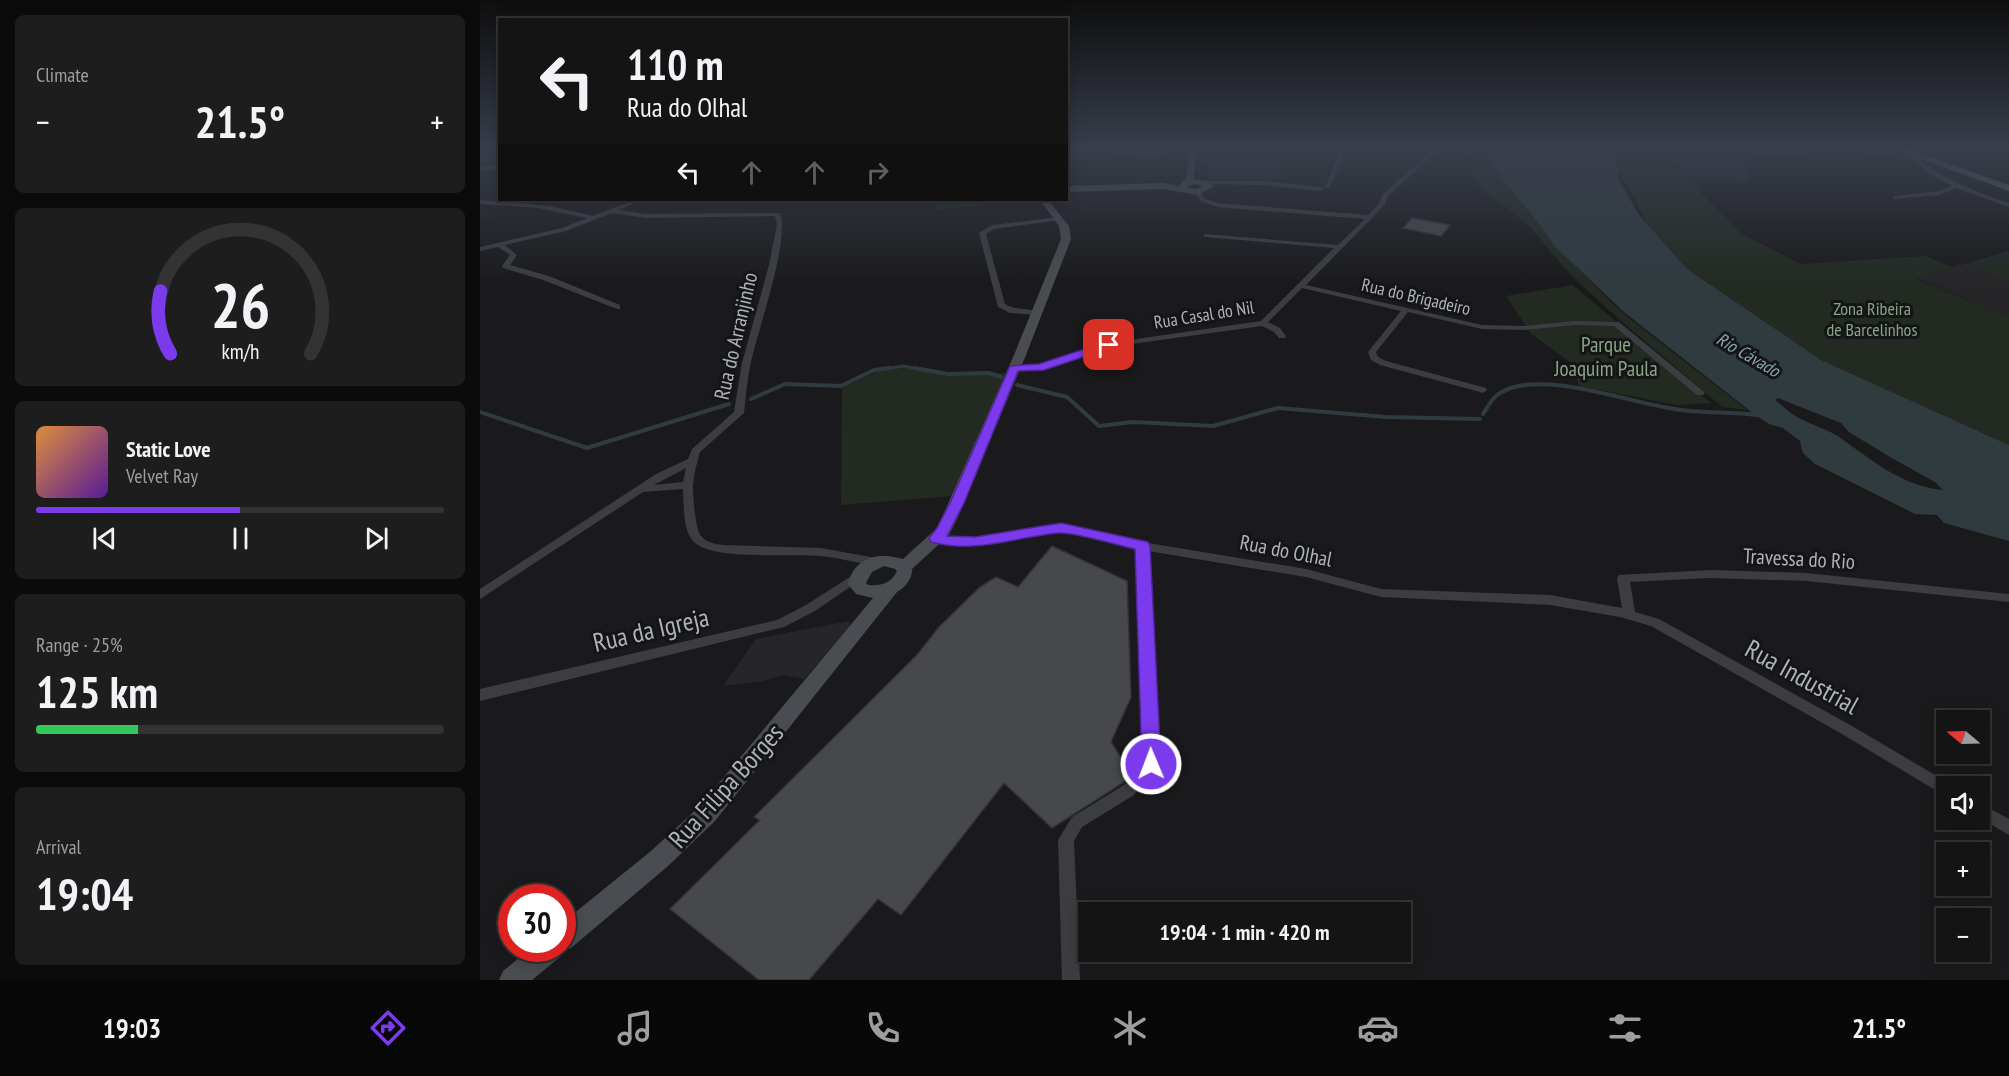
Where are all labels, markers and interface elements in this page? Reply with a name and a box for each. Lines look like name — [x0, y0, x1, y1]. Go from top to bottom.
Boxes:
text: 110 m — [627, 37, 724, 92]
icon: left — [528, 42, 606, 120]
text: Climate — [36, 62, 89, 88]
text: Rua do Olhal — [627, 90, 747, 124]
text: 21.5° — [195, 92, 285, 150]
text: − — [36, 100, 50, 143]
text: + — [430, 100, 444, 143]
icon: left — [672, 156, 705, 189]
icon: ahead — [735, 156, 768, 189]
icon: ahead — [798, 156, 831, 189]
icon: right — [861, 156, 894, 189]
text: 26 — [210, 264, 270, 345]
street label: Rua do Arranjinho — [708, 270, 763, 402]
street label: Rua do Brigadeiro — [1359, 273, 1473, 320]
street label: Rua Casal do Nil — [1152, 295, 1256, 334]
park label: Zona Ribeira de Barcelinhos — [1827, 297, 1917, 341]
pin — [1083, 319, 1134, 370]
water label: Rio Cávado — [1712, 327, 1785, 382]
icon: arrive — [1092, 328, 1125, 361]
park label: Parque Joaquim Paula — [1553, 331, 1658, 382]
text: km/h — [221, 337, 259, 365]
text: Static Love — [126, 435, 211, 463]
text: Velvet Ray — [126, 463, 198, 489]
icon: previous — [88, 522, 121, 555]
icon: pause — [224, 522, 257, 555]
icon: next — [360, 522, 393, 555]
street label: Rua do Olhal — [1238, 528, 1335, 573]
street label: Travessa do Rio — [1742, 542, 1856, 575]
street label: Rua da Igreja — [590, 600, 712, 659]
text: Range · 25% — [36, 632, 123, 658]
street label: Rua Industrial — [1740, 632, 1865, 721]
text: 125 km — [36, 662, 158, 720]
north arrow — [1936, 710, 1990, 764]
map controls — [1936, 710, 1990, 962]
street label: Rua Filipa Borges — [661, 717, 790, 855]
position arrow — [1119, 732, 1183, 796]
button: sound — [1936, 776, 1990, 830]
text: Arrival — [36, 834, 81, 860]
button: + — [1936, 842, 1990, 896]
text: 19:04 — [36, 864, 133, 922]
speed limit sign: 30 — [498, 884, 576, 962]
button: − — [1936, 908, 1990, 962]
text: 19:04 · 1 min · 420 m — [1159, 918, 1330, 946]
icon: directions — [367, 1007, 409, 1049]
icon: music — [614, 1007, 656, 1049]
icon: phone — [862, 1007, 904, 1049]
icon: climate — [1109, 1007, 1151, 1049]
icon: car — [1357, 1007, 1399, 1049]
icon: filters — [1604, 1007, 1646, 1049]
text: 19:03 — [103, 1011, 161, 1045]
text: 21.5° — [1852, 1011, 1906, 1045]

